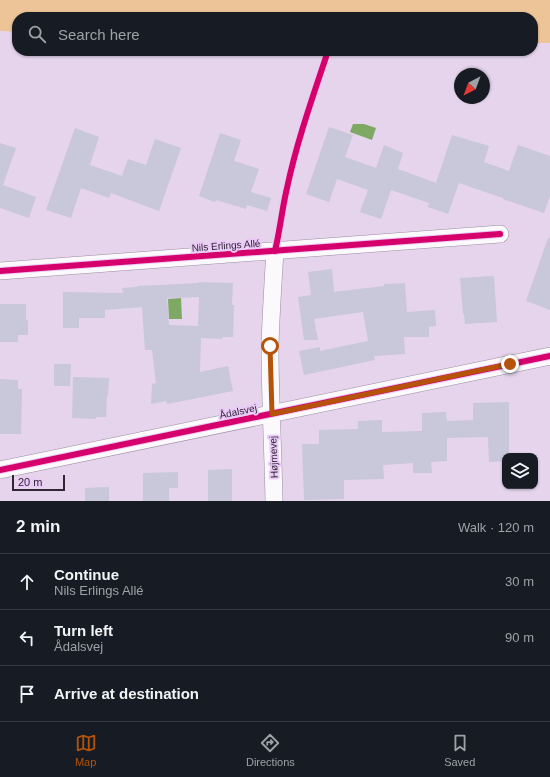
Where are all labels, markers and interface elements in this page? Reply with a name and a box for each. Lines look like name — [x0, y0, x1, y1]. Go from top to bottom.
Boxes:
search box — [12, 12, 538, 56]
icon: search — [26, 23, 48, 45]
text: Search here — [58, 26, 140, 43]
north arrow — [454, 68, 490, 104]
street label: Nils Erlings Allé — [191, 238, 261, 253]
route start — [261, 337, 279, 355]
route end — [501, 355, 519, 373]
street label: Ådalsvej — [218, 401, 258, 421]
street label: Højmevej — [267, 436, 280, 478]
map controls — [502, 453, 538, 489]
button: layers — [502, 453, 538, 489]
scale bar — [12, 473, 65, 492]
text: 20 m — [18, 476, 42, 488]
text: 2 min — [16, 517, 60, 536]
text: Walk · 120 m — [458, 520, 534, 535]
text: Continue — [54, 566, 119, 583]
icon: ahead — [16, 571, 38, 593]
text: 30 m — [505, 574, 534, 589]
text: Nils Erlings Allé — [54, 583, 144, 598]
text: Turn left — [54, 622, 113, 639]
icon: left — [16, 627, 38, 649]
text: 90 m — [505, 630, 534, 645]
text: Ådalsvej — [54, 639, 103, 654]
icon: arrive — [16, 683, 38, 705]
text: Arrive at destination — [54, 685, 199, 702]
tab: Map — [75, 732, 97, 768]
tab: Directions — [246, 732, 295, 768]
tab: Saved — [444, 732, 475, 768]

